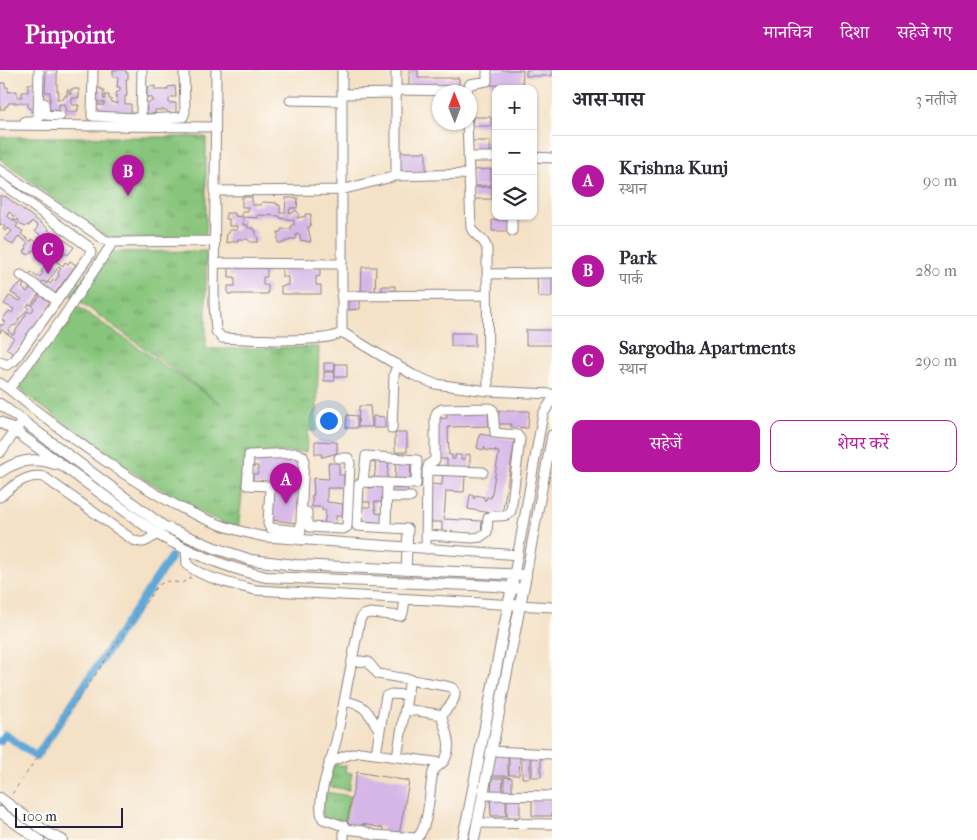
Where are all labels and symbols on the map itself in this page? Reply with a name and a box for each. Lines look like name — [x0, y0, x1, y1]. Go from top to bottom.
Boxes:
north arrow — [432, 85, 477, 130]
pin: B — [112, 155, 144, 196]
pin: C — [32, 233, 64, 274]
your location — [316, 408, 342, 434]
pin: A — [270, 463, 302, 504]
scale bar — [15, 805, 122, 828]

